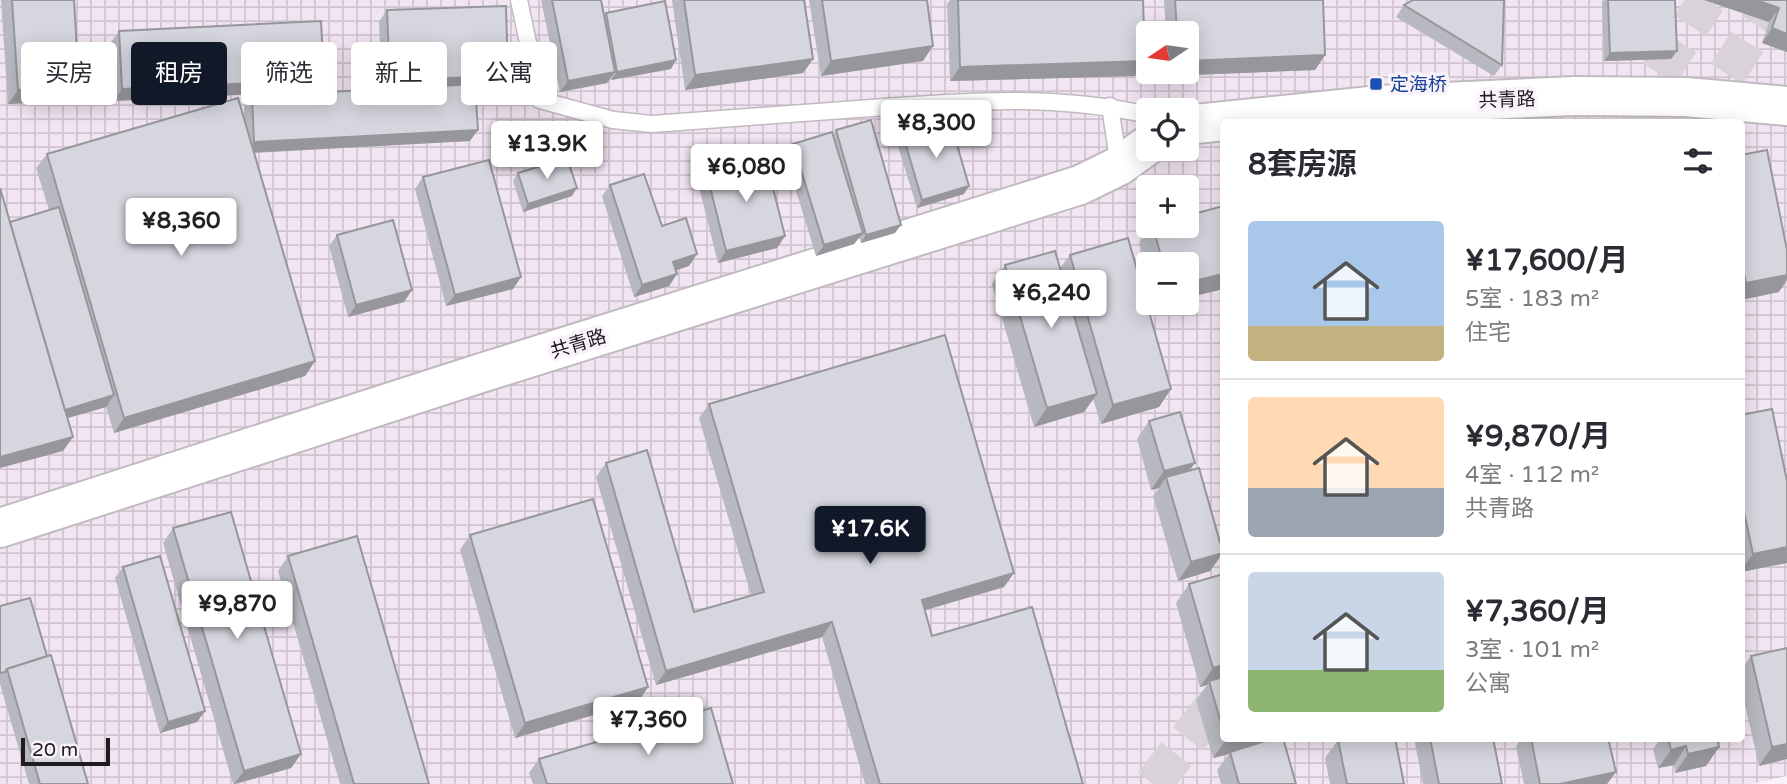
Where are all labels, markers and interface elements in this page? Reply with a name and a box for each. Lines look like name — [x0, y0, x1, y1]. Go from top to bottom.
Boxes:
north arrow — [1136, 21, 1199, 84]
map controls — [1136, 21, 1199, 315]
chip: 买房 — [21, 42, 117, 105]
chip: 租房 — [131, 42, 227, 105]
chip: 筛选 — [241, 42, 337, 105]
chip: 新上 — [351, 42, 447, 105]
chip: 公寓 — [461, 42, 557, 105]
place label: 定海桥 — [1390, 74, 1447, 96]
marker: 定海桥 — [1368, 76, 1384, 92]
street label: 共青路 — [1478, 88, 1536, 112]
button: locate — [1136, 98, 1199, 161]
pin: ¥8,300 — [879, 100, 993, 160]
text: ¥8,300 — [897, 109, 975, 137]
pin: ¥13.9K — [490, 122, 604, 181]
text: ¥13.9K — [507, 130, 587, 158]
icon: filters — [1679, 142, 1717, 180]
pin: ¥6,080 — [689, 144, 803, 204]
text: 8套房源 — [1248, 146, 1357, 183]
text: ¥6,080 — [707, 153, 785, 181]
button: + — [1136, 175, 1199, 238]
pin: ¥8,360 — [124, 198, 238, 258]
text: ¥8,360 — [142, 207, 220, 235]
text: ¥17,600/月 — [1465, 242, 1629, 279]
icon: home — [1304, 249, 1388, 333]
button: − — [1136, 252, 1199, 315]
pin: ¥6,240 — [994, 270, 1108, 330]
text: ¥6,240 — [1012, 279, 1090, 307]
text: 5室 · 183 m² — [1465, 285, 1599, 313]
text: 住宅 — [1465, 319, 1511, 347]
street label: 共青路 — [548, 325, 609, 363]
text: ¥9,870/月 — [1465, 418, 1611, 455]
icon: home — [1304, 425, 1388, 509]
text: 4室 · 112 m² — [1465, 461, 1599, 489]
text: 共青路 — [1465, 495, 1534, 523]
pin: ¥17.6K — [813, 506, 927, 566]
text: ¥17.6K — [831, 515, 909, 543]
pin: ¥9,870 — [180, 582, 294, 641]
text: ¥9,870 — [198, 590, 276, 618]
text: ¥7,360/月 — [1465, 593, 1610, 630]
icon: home — [1304, 600, 1388, 684]
text: 3室 · 101 m² — [1465, 636, 1599, 664]
text: 公寓 — [1465, 670, 1511, 698]
pin: ¥7,360 — [591, 698, 705, 757]
text: ¥7,360 — [609, 706, 687, 734]
scale bar — [21, 735, 110, 767]
text: 20 m — [32, 739, 78, 761]

